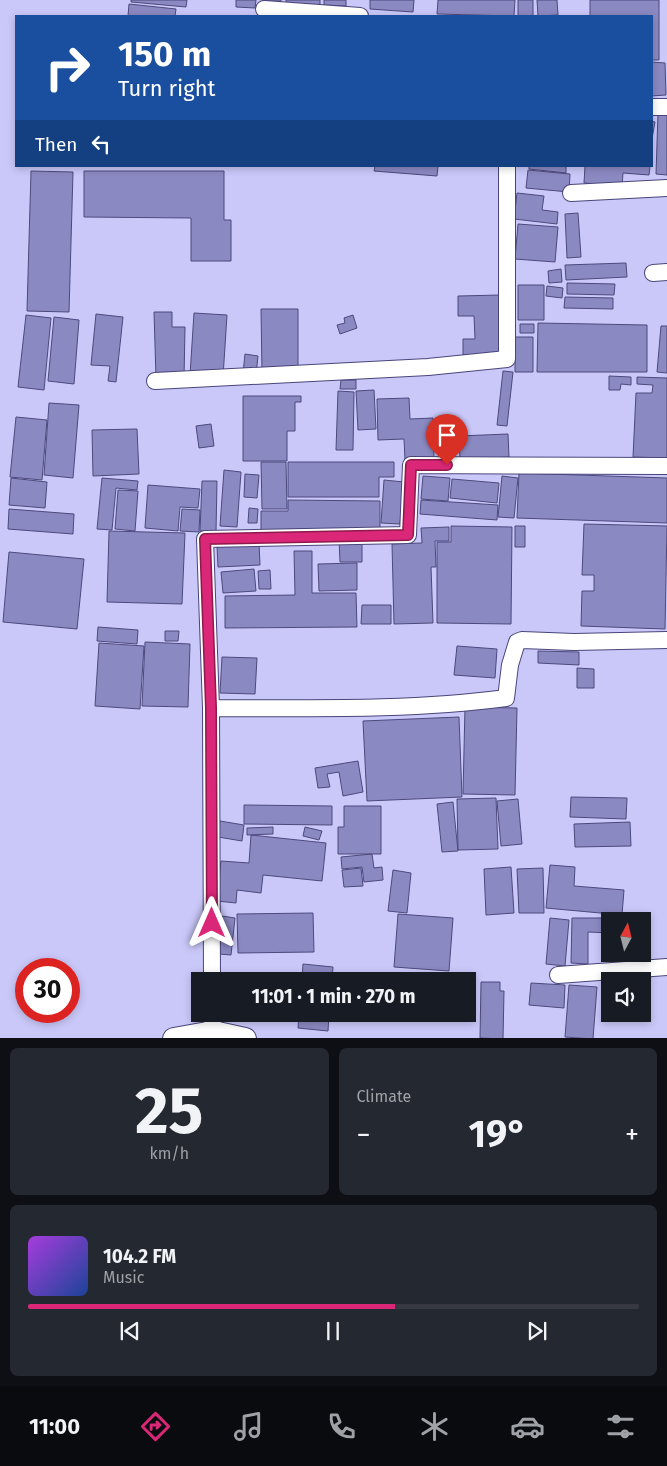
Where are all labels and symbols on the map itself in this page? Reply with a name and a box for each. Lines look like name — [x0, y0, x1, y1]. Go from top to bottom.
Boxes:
pin — [426, 414, 468, 465]
position arrow — [185, 896, 237, 948]
north arrow — [601, 912, 651, 962]
speed limit sign: 30 — [15, 958, 80, 1023]

